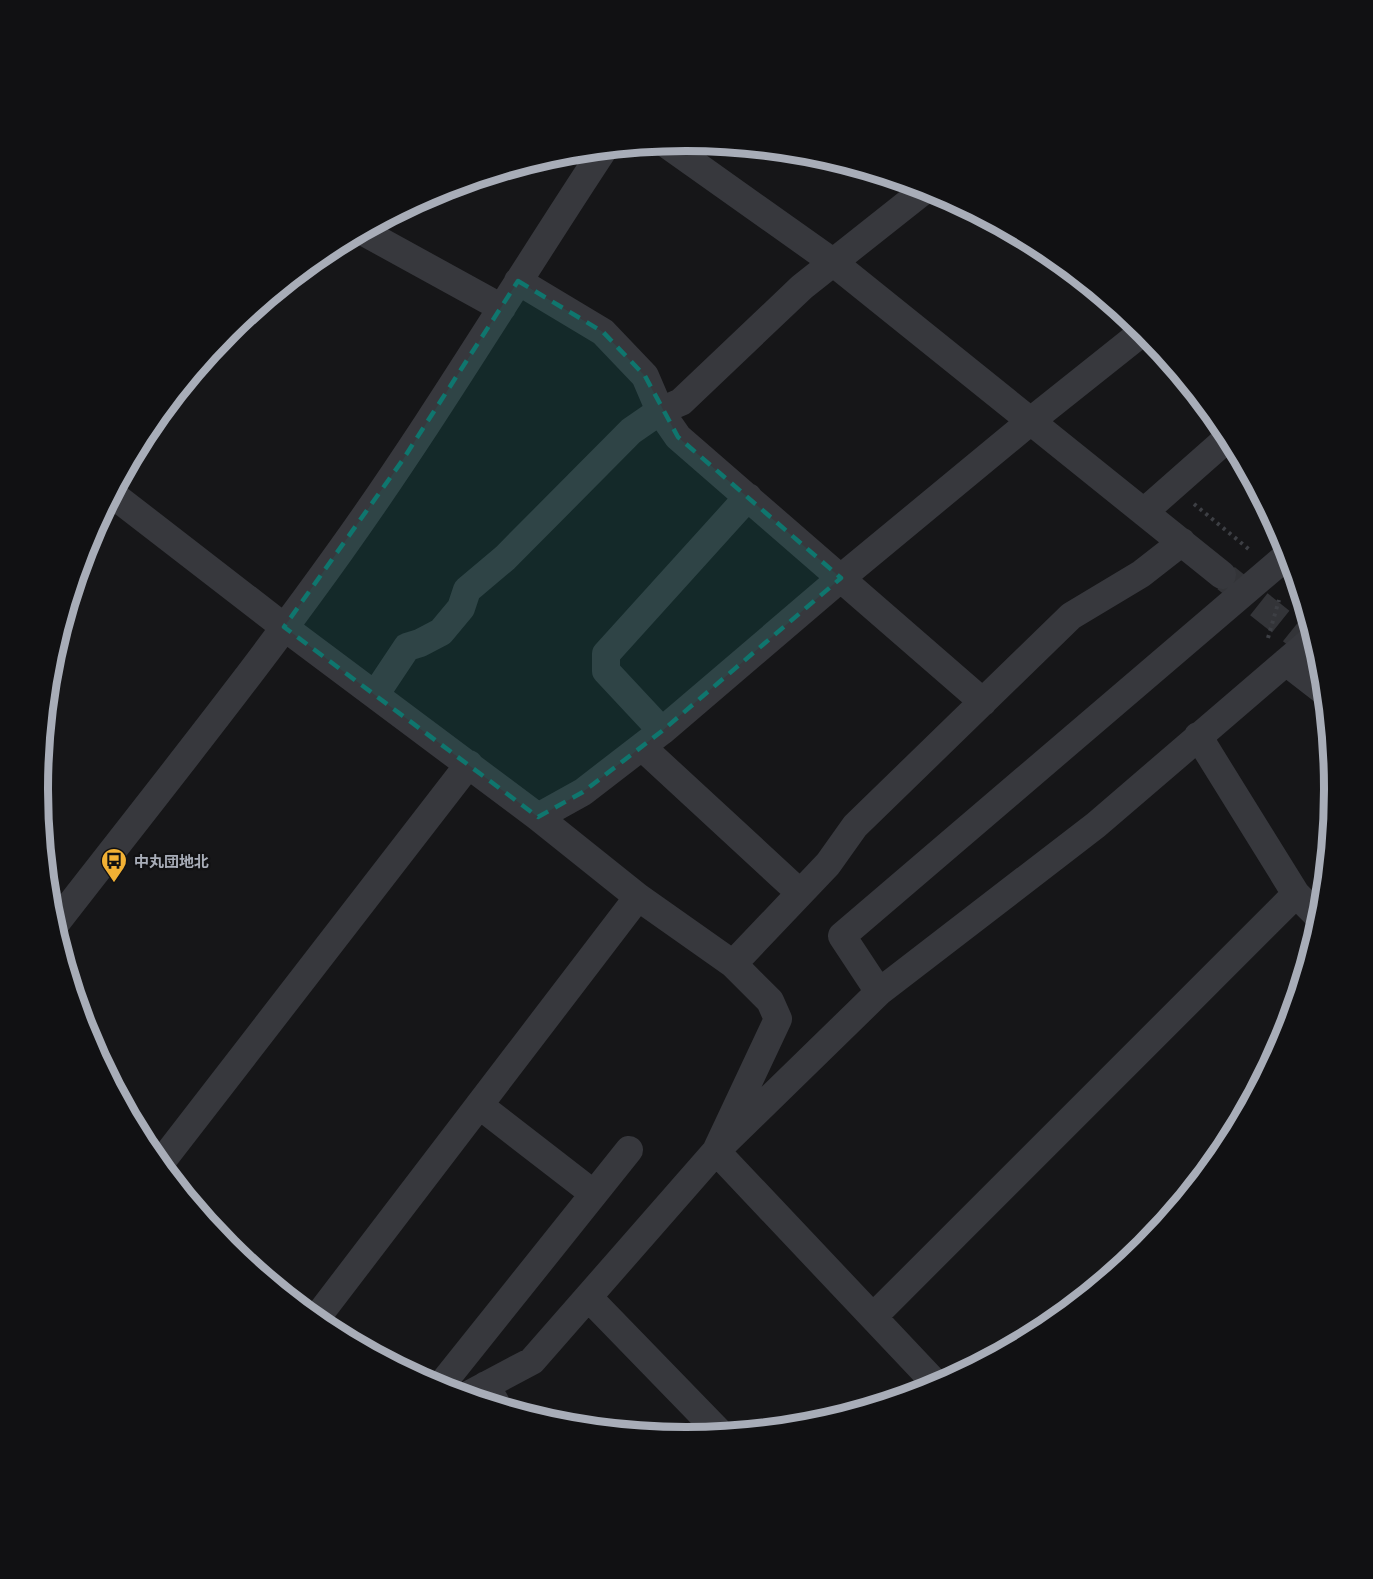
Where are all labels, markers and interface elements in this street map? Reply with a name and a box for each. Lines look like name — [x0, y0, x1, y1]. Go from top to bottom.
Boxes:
bus stop icon: 中丸団地北 — [99, 846, 129, 884]
place label: 中丸団地北 — [134, 853, 209, 870]

